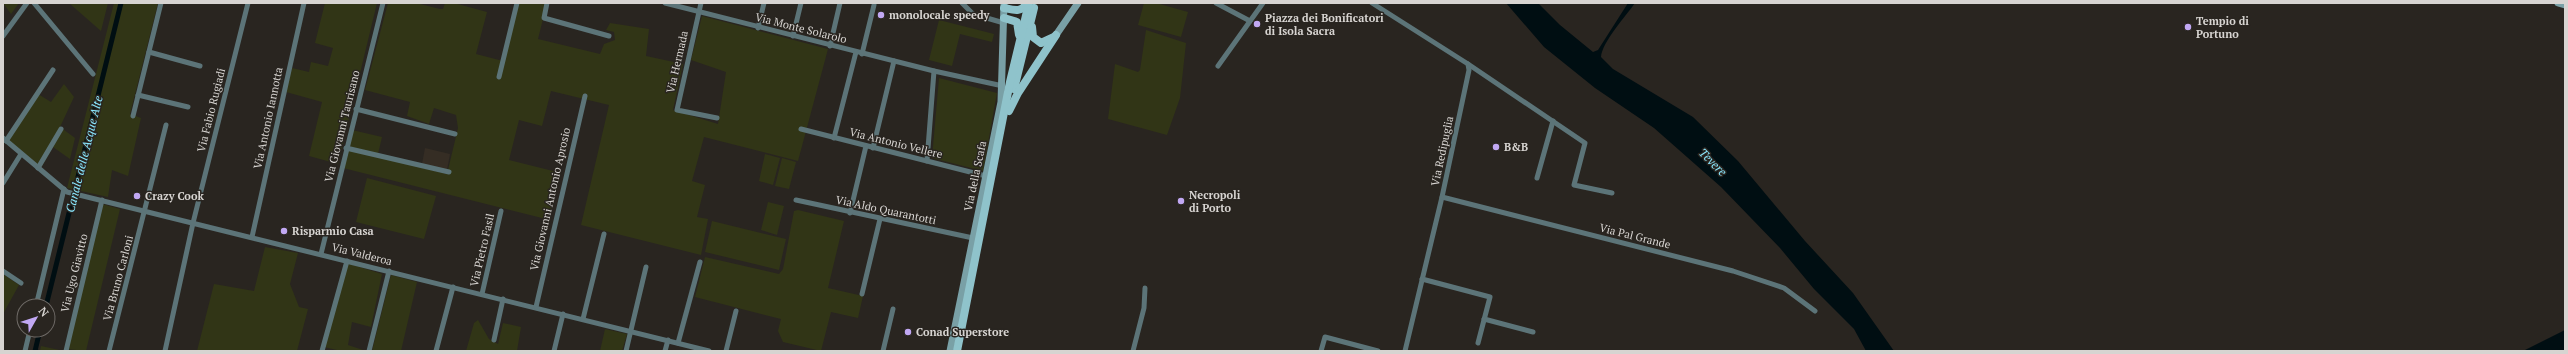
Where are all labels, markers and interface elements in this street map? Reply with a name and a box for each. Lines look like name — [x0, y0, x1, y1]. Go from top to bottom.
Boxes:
place label: monolocale speedy — [889, 8, 990, 22]
street label: Via Monte Solarolo — [754, 10, 848, 46]
marker: monolocale speedy — [876, 10, 886, 20]
place label: Piazza dei Bonificatori di Isola Sacra — [1265, 11, 1384, 38]
place label: Tempio di Portuno — [2196, 14, 2249, 41]
marker: Piazza dei Bonificatori di Isola Sacra — [1252, 19, 1262, 29]
marker: Tempio di Portuno — [2183, 22, 2193, 32]
street label: Via Hermada — [663, 29, 691, 95]
street label: Via Antonio Iannotta — [250, 65, 286, 170]
street label: Via Fabio Rugiadi — [194, 67, 228, 153]
street label: Via Giovanni Taurisano — [321, 69, 363, 183]
water label: Canale delle Acque Alte — [62, 94, 106, 214]
street label: Via Redipuglia — [1428, 114, 1456, 187]
street label: Via Antonio Vellere — [848, 125, 944, 161]
street label: Via Giovanni Antonio Aprosio — [527, 126, 573, 272]
street label: Via della Scafa — [961, 139, 989, 212]
place label: B&B — [1504, 140, 1528, 154]
marker: B&B — [1491, 142, 1501, 152]
water label: Tevere — [1696, 145, 1730, 179]
place label: Necropoli di Porto — [1189, 188, 1241, 215]
place label: Crazy Cook — [145, 189, 204, 203]
marker: Crazy Cook — [132, 191, 142, 201]
street label: Via Aldo Quarantotti — [834, 193, 938, 227]
marker: Necropoli di Porto — [1176, 196, 1186, 206]
street label: Via Pietro Fasil — [467, 212, 497, 288]
street label: Via Pal Grande — [1598, 220, 1672, 252]
place label: Risparmio Casa — [292, 224, 374, 238]
marker: Risparmio Casa — [279, 226, 289, 236]
street label: Via Ugo Giavitto — [57, 232, 91, 314]
street label: Via Bruno Carloni — [100, 234, 136, 322]
street label: Via Valderoa — [330, 240, 394, 268]
north arrow — [16, 298, 56, 338]
text: N — [36, 304, 52, 320]
place label: Conad Superstore — [916, 325, 1009, 339]
marker: Conad Superstore — [903, 327, 913, 337]

